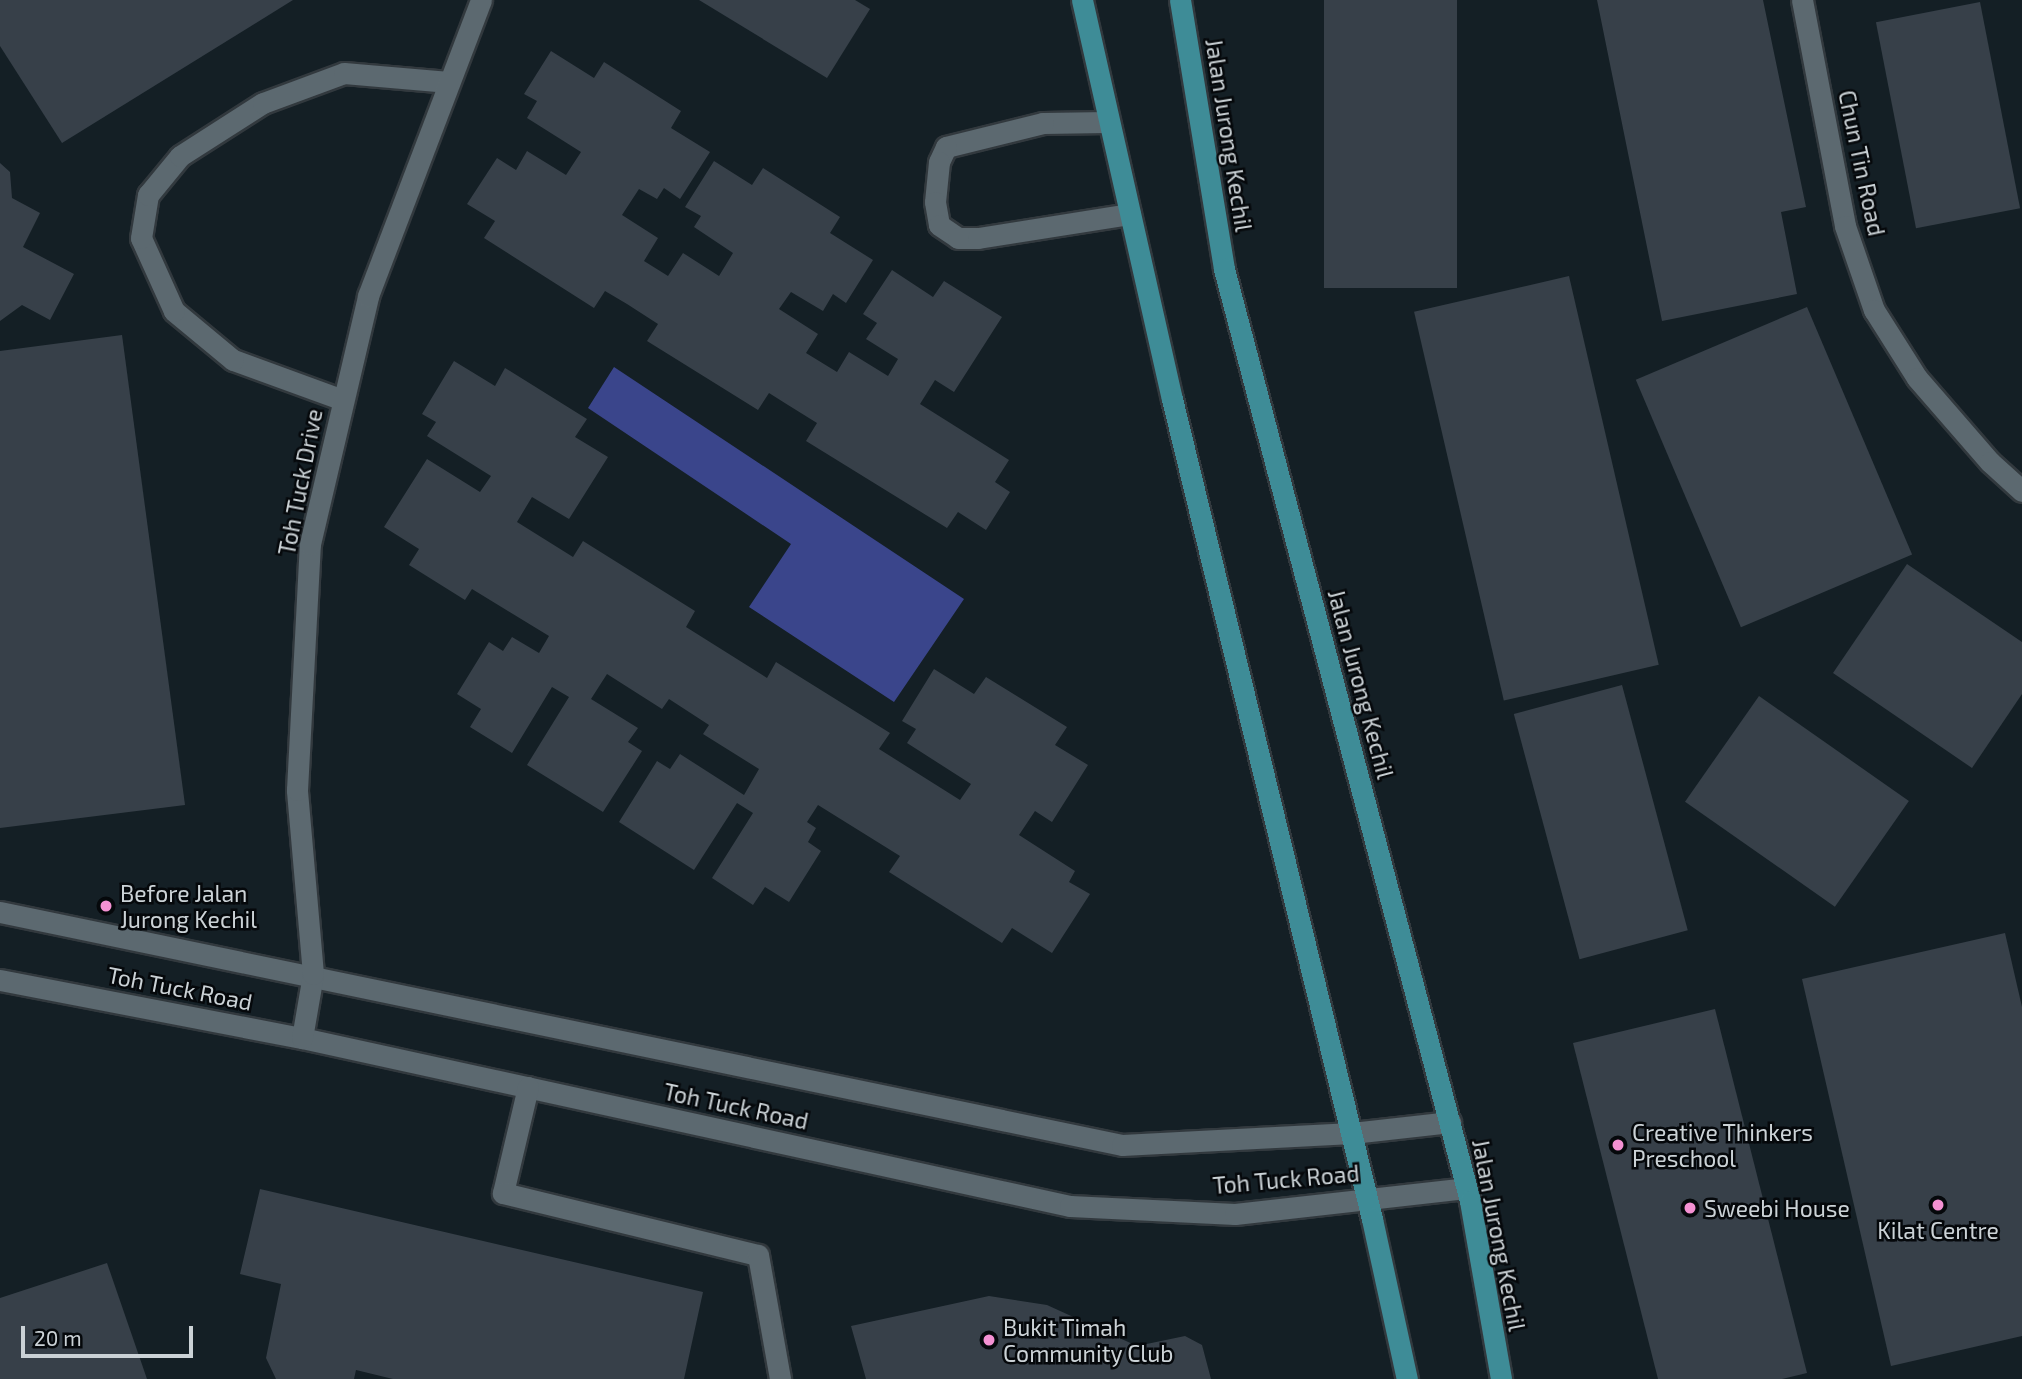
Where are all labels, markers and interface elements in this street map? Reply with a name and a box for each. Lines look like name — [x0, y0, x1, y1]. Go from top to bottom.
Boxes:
street label: Jalan Jurong Kechil — [1200, 36, 1258, 234]
street label: Chun Tin Road — [1833, 87, 1891, 239]
street label: Toh Tuck Drive — [272, 406, 328, 558]
street label: Jalan Jurong Kechil — [1322, 586, 1400, 782]
place label: Before Jalan Jurong Kechil — [120, 879, 257, 933]
marker: Before Jalan Jurong Kechil — [98, 898, 114, 914]
street label: Toh Tuck Road — [105, 960, 255, 1016]
street label: Toh Tuck Road — [661, 1077, 811, 1135]
place label: Creative Thinkers Preschool — [1632, 1118, 1813, 1172]
street label: Jalan Jurong Kechil — [1467, 1136, 1531, 1334]
marker: Creative Thinkers Preschool — [1610, 1137, 1626, 1153]
street label: Toh Tuck Road — [1211, 1159, 1361, 1199]
place label: Sweebi House — [1704, 1194, 1850, 1222]
marker: Kilat Centre — [1930, 1197, 1946, 1213]
marker: Sweebi House — [1682, 1200, 1698, 1216]
place label: Kilat Centre — [1877, 1216, 1999, 1244]
scale bar — [24, 1312, 196, 1356]
place label: Bukit Timah Community Club — [1003, 1313, 1174, 1367]
text: 20 m — [34, 1325, 82, 1350]
marker: Bukit Timah Community Club — [981, 1332, 997, 1348]

